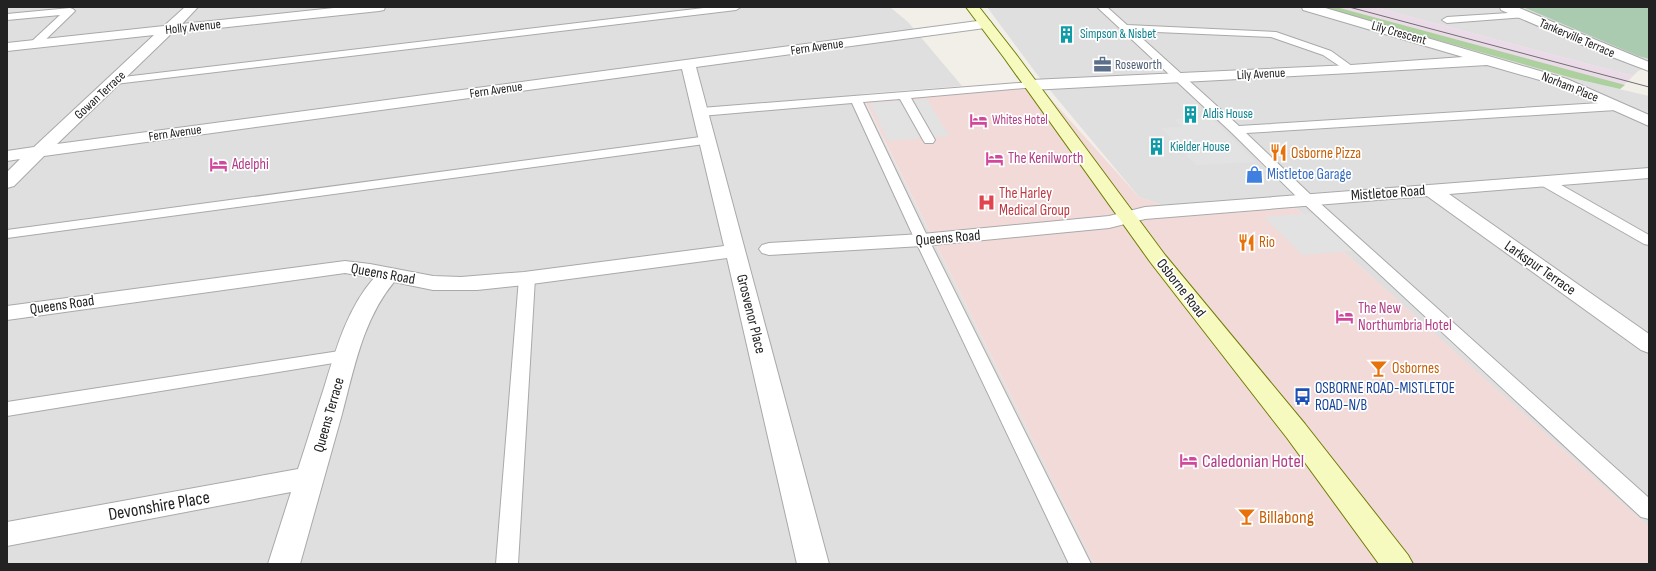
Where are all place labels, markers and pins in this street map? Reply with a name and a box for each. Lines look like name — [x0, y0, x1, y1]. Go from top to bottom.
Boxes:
building icon: Simpson & Nisbet — [1057, 24, 1077, 44]
place label: Simpson & Nisbet — [1080, 26, 1156, 42]
office icon: Roseworth — [1092, 55, 1112, 75]
place label: Roseworth — [1115, 57, 1162, 73]
building icon: Aldis House — [1180, 104, 1200, 124]
place label: Aldis House — [1202, 106, 1253, 122]
hotel icon: Whites Hotel — [969, 110, 989, 130]
place label: Whites Hotel — [992, 112, 1048, 128]
building icon: Kielder House — [1147, 137, 1167, 157]
place label: Kielder House — [1170, 139, 1230, 155]
restaurant icon: Osborne Pizza — [1268, 143, 1288, 163]
place label: Osborne Pizza — [1291, 144, 1361, 163]
hotel icon: The Kenilworth — [985, 148, 1005, 168]
place label: The Kenilworth — [1008, 149, 1083, 168]
hotel icon: Adelphi — [209, 154, 229, 174]
place label: Adelphi — [231, 155, 269, 174]
shop icon: Mistletoe Garage — [1244, 164, 1264, 184]
place label: Mistletoe Garage — [1267, 165, 1352, 184]
place label: The Harley Medical Group — [999, 184, 1070, 220]
hospital icon: The Harley Medical Group — [976, 192, 996, 212]
restaurant icon: Rio — [1236, 232, 1256, 252]
place label: Rio — [1259, 233, 1275, 252]
place label: The New Northumbria Hotel — [1358, 299, 1452, 335]
hotel icon: The New Northumbria Hotel — [1335, 307, 1355, 327]
bar icon: Osbornes — [1369, 358, 1389, 378]
place label: Osbornes — [1392, 359, 1439, 378]
place label: OSBORNE ROAD-MISTLETOE ROAD-N/B — [1315, 379, 1455, 415]
bus stop icon: OSBORNE ROAD-MISTLETOE ROAD-N/B — [1292, 387, 1312, 407]
hotel icon: Caledonian Hotel — [1179, 451, 1199, 471]
place label: Caledonian Hotel — [1202, 451, 1304, 472]
bar icon: Billabong — [1236, 507, 1256, 527]
place label: Billabong — [1259, 507, 1314, 528]

